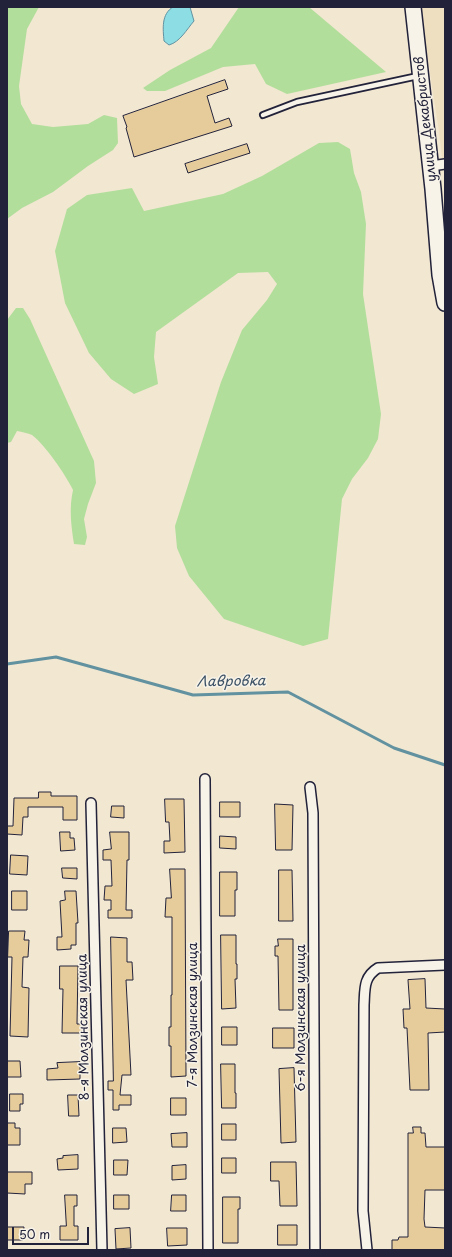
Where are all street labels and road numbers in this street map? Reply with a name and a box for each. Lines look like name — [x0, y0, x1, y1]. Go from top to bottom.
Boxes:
street label: улица Декабристов — [412, 56, 440, 182]
street label: 7-я Молзинская улица — [185, 942, 201, 1088]
street label: 6-я Молзинская улица — [293, 944, 309, 1092]
street label: 8-я Молзинская улица — [75, 954, 93, 1100]

